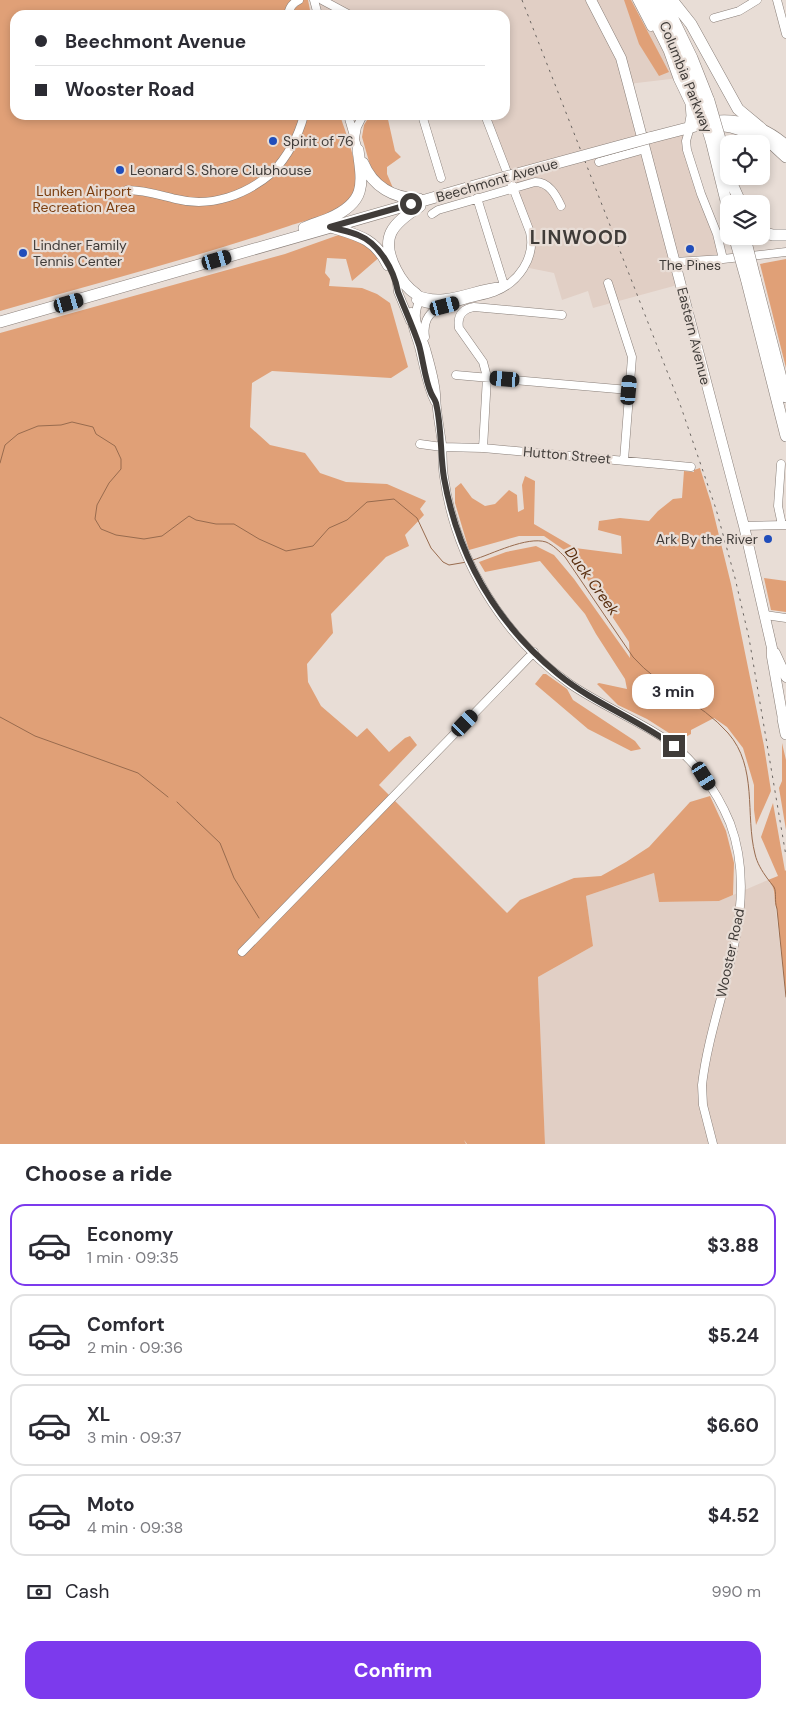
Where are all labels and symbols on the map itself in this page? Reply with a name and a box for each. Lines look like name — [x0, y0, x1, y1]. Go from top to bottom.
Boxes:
street label: Columbia Parkway — [655, 19, 717, 136]
place label: Spirit of 76 — [283, 132, 354, 150]
marker: Spirit of 76 — [267, 135, 279, 147]
street label: Beechmont Avenue — [434, 154, 560, 206]
place label: Leonard S. Shore Clubhouse — [130, 161, 311, 179]
marker: Leonard S. Shore Clubhouse — [114, 164, 126, 176]
park label: Lunken Airport Recreation Area — [33, 182, 135, 216]
route start — [400, 193, 422, 215]
district label: LINWOOD — [530, 225, 628, 250]
place label: Lindner Family Tennis Center — [33, 236, 127, 270]
marker: The Pines — [684, 243, 696, 255]
marker: Lindner Family Tennis Center — [17, 247, 29, 259]
car — [200, 249, 233, 271]
place label: The Pines — [659, 256, 721, 274]
street label: Eastern Avenue — [673, 285, 715, 387]
car — [52, 292, 85, 314]
car — [428, 295, 461, 317]
car — [489, 370, 520, 388]
car — [620, 374, 637, 406]
street label: Hutton Street — [522, 442, 612, 468]
place label: Ark By the River — [656, 530, 758, 548]
marker: Ark By the River — [762, 533, 774, 545]
water label: Duck Creek — [560, 543, 624, 620]
callout: 3 min — [633, 674, 715, 708]
car — [449, 707, 480, 739]
route end — [663, 735, 685, 757]
car — [689, 759, 718, 793]
street label: Wooster Road — [712, 907, 748, 999]

